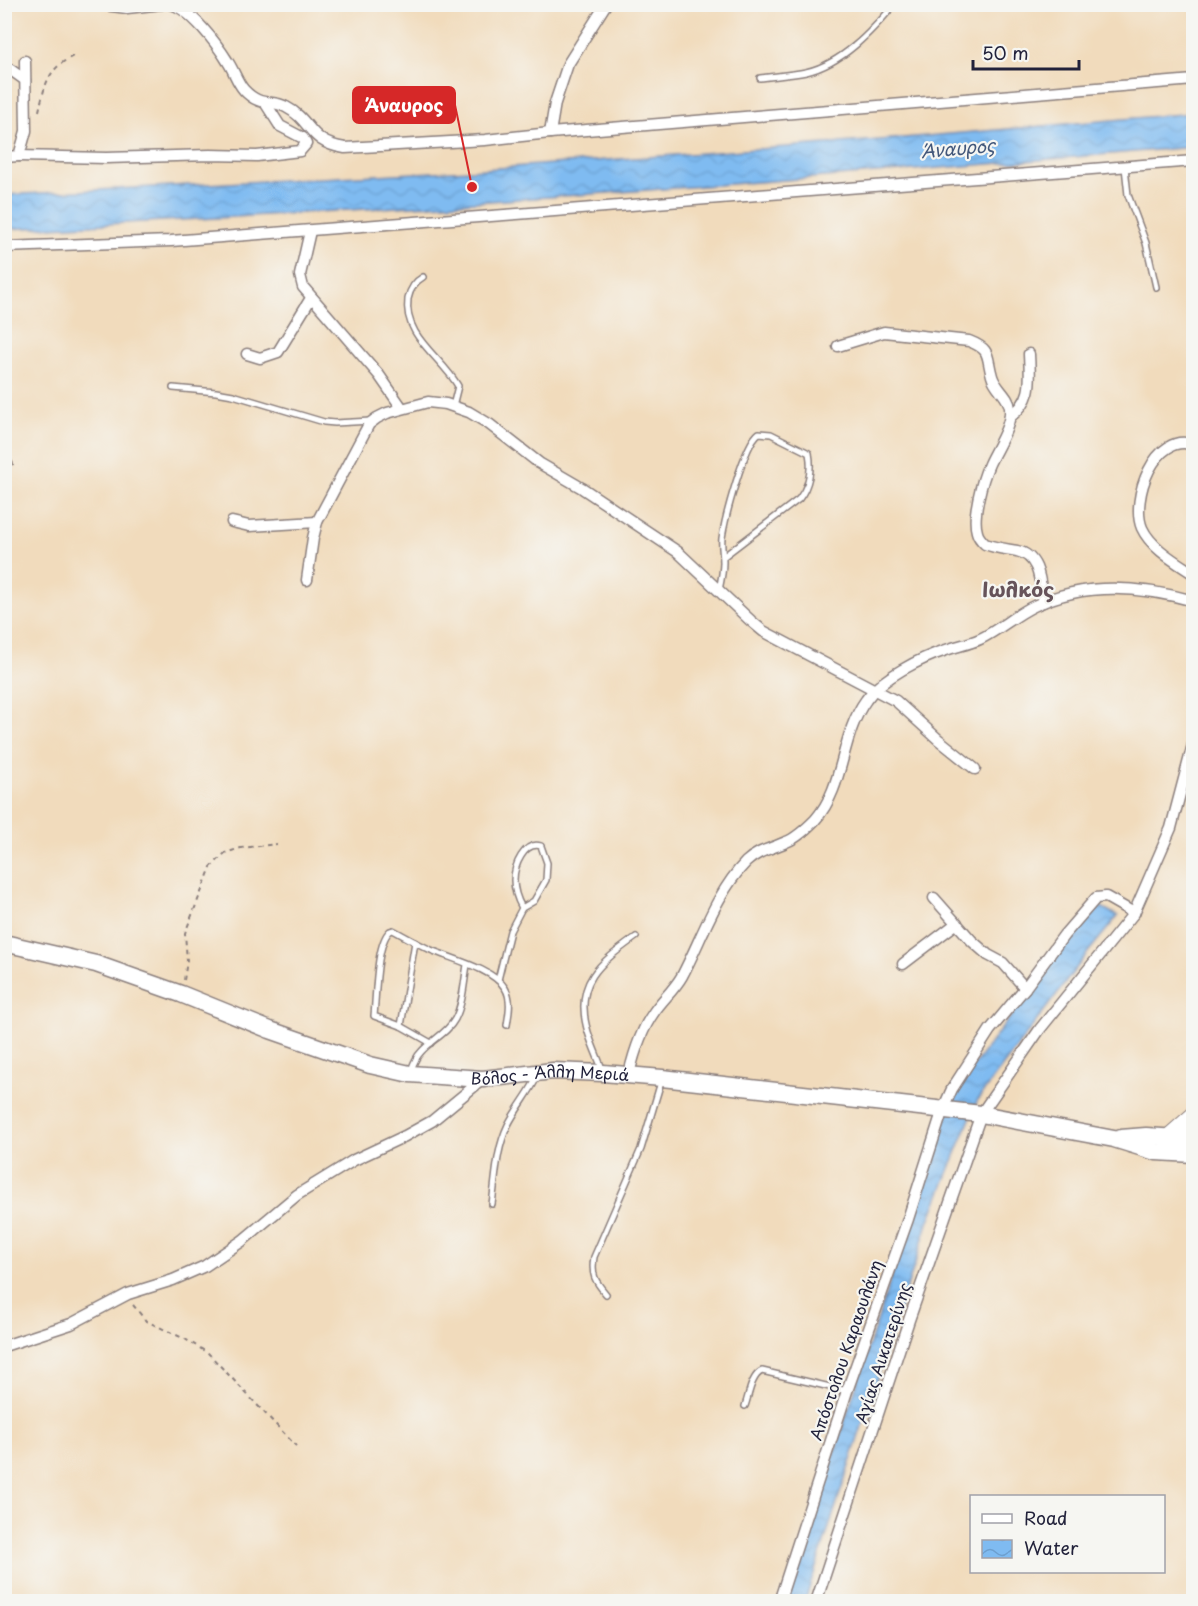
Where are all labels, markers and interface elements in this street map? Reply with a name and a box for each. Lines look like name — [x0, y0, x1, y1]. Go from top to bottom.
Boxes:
scale bar — [973, 33, 1080, 71]
text: 50 m — [982, 39, 1029, 66]
callout: Άναυρος — [353, 87, 455, 123]
text: Άναυρος — [365, 91, 444, 118]
water label: Άναυρος — [920, 131, 998, 164]
district label: Ιωλκός — [982, 574, 1054, 604]
street label: Βόλος - Άλλη Μεριά — [470, 1058, 631, 1090]
street label: Απόστολου Καραουλάνη — [803, 1256, 887, 1443]
street label: Αγίας Αικατερίνης — [848, 1279, 916, 1426]
legend — [970, 1495, 1165, 1573]
text: Road — [1024, 1504, 1068, 1531]
text: Water — [1024, 1534, 1079, 1561]

